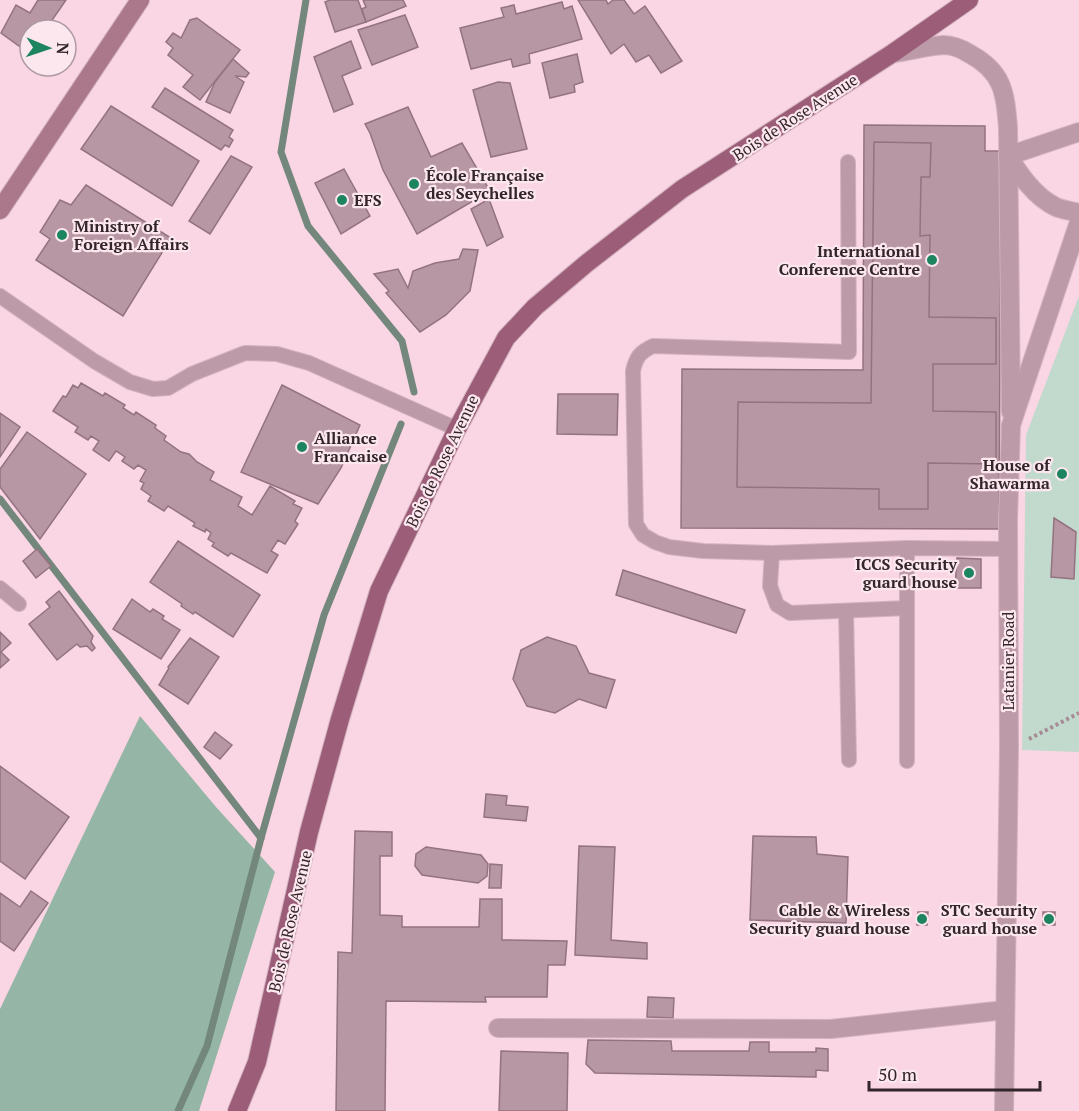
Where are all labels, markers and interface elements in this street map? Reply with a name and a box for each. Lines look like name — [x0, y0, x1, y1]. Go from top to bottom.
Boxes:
north arrow — [18, 18, 78, 78]
text: N — [52, 42, 74, 55]
street label: Bois de Rose Avenue — [728, 68, 862, 166]
place label: École Française des Seychelles — [426, 164, 544, 204]
marker: École Française des Seychelles — [407, 177, 421, 191]
place label: EFS — [354, 189, 382, 211]
marker: EFS — [335, 193, 349, 207]
place label: Ministry of Foreign Affairs — [74, 215, 189, 255]
marker: Ministry of Foreign Affairs — [55, 228, 69, 242]
place label: International Conference Centre — [779, 240, 920, 280]
marker: International Conference Centre — [925, 253, 939, 267]
street label: Bois de Rose Avenue — [400, 391, 484, 531]
place label: Alliance Francaise — [314, 427, 388, 467]
marker: Alliance Francaise — [295, 440, 309, 454]
place label: House of Shawarma — [970, 454, 1052, 494]
marker: House of Shawarma — [1055, 467, 1069, 481]
place label: ICCS Security guard house — [855, 553, 958, 593]
marker: ICCS Security guard house — [962, 566, 976, 580]
street label: Latanier Road — [997, 611, 1019, 710]
street label: Bois de Rose Avenue — [263, 848, 317, 994]
place label: Cable & Wireless Security guard house — [749, 899, 910, 939]
place label: STC Security guard house — [941, 899, 1038, 939]
marker: Cable & Wireless Security guard house — [915, 912, 929, 926]
marker: STC Security guard house — [1042, 912, 1056, 926]
scale bar — [869, 1054, 1040, 1092]
text: 50 m — [878, 1062, 918, 1086]

